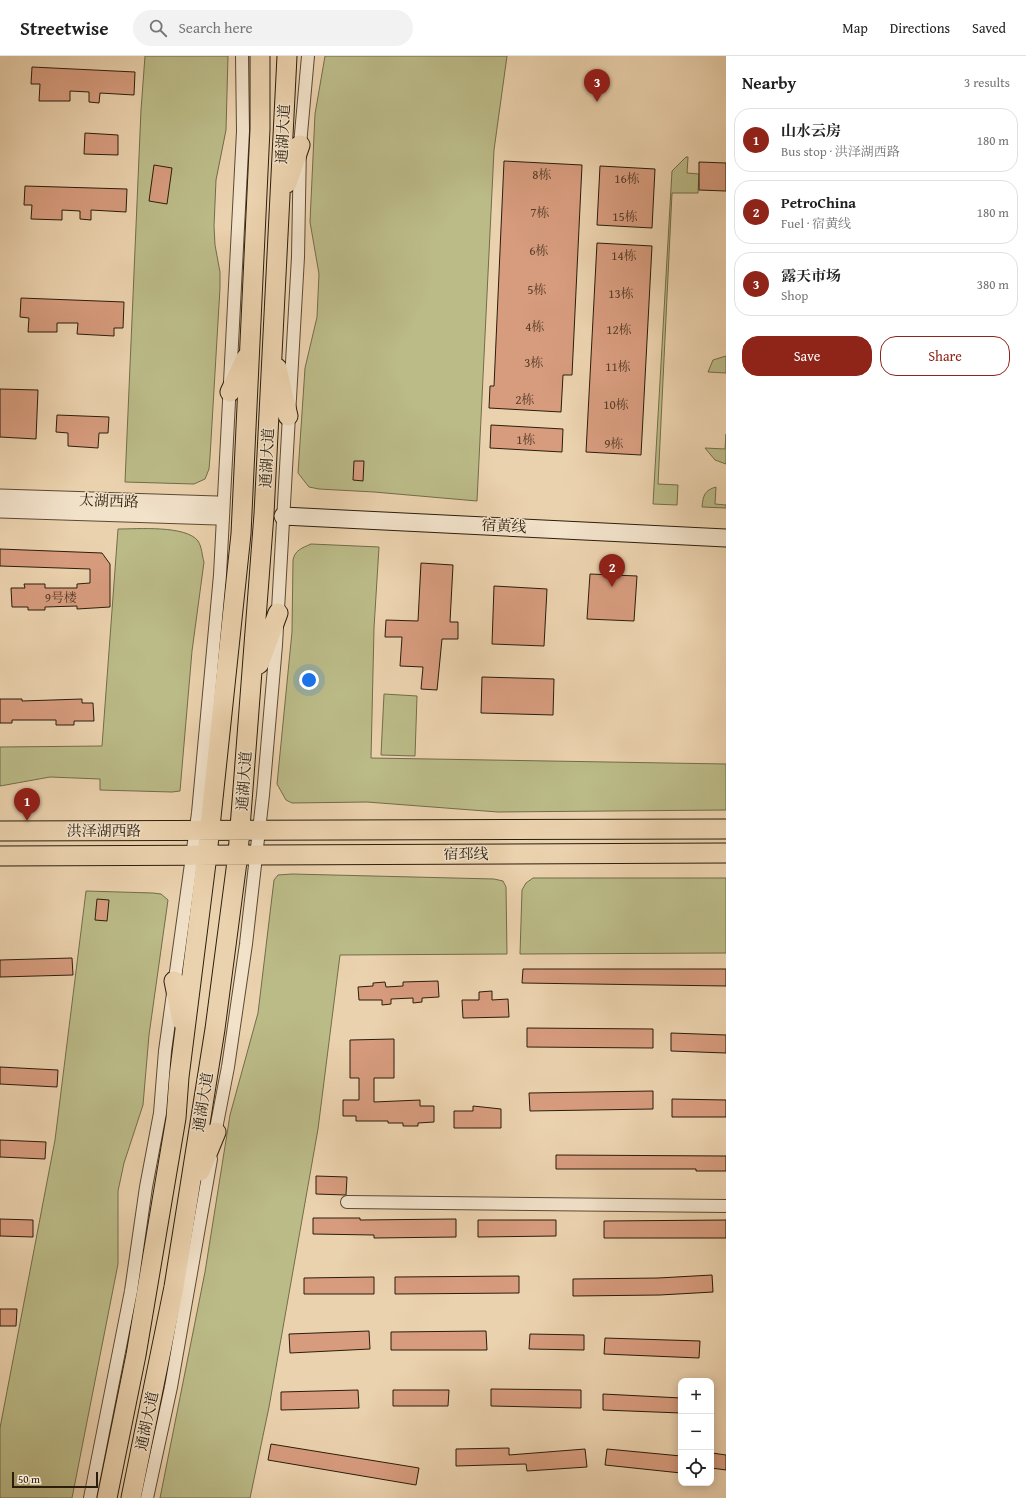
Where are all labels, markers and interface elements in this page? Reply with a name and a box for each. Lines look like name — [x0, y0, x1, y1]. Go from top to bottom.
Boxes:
search box — [133, 10, 413, 46]
text: Streetwise — [20, 14, 109, 42]
icon: search — [147, 17, 169, 39]
text: Search here — [179, 17, 253, 38]
text: Map — [842, 18, 868, 38]
text: Directions — [890, 18, 950, 38]
text: Saved — [972, 18, 1006, 38]
pin: 3 — [584, 69, 610, 102]
text: Nearby — [742, 70, 796, 95]
text: 3 results — [964, 73, 1010, 92]
street label: 通湖大道 — [270, 103, 295, 164]
text: 山水云房 — [781, 120, 841, 141]
text: 1 — [753, 131, 759, 150]
text: 180 m — [977, 131, 1009, 150]
text: Bus stop · 洪泽湖西路 — [781, 142, 900, 161]
house number: 8栋 — [532, 165, 552, 184]
house number: 16栋 — [614, 169, 640, 188]
text: PetroChina — [781, 192, 856, 213]
house number: 7栋 — [530, 203, 550, 222]
text: 2 — [753, 203, 759, 222]
text: 180 m — [977, 203, 1009, 222]
house number: 15栋 — [612, 207, 638, 226]
text: Fuel · 宿黄线 — [781, 214, 851, 233]
house number: 6栋 — [529, 241, 549, 260]
house number: 14栋 — [611, 246, 637, 265]
text: 露天市场 — [781, 265, 841, 286]
text: 3 — [753, 275, 759, 294]
text: 380 m — [977, 275, 1009, 294]
house number: 5栋 — [527, 280, 547, 299]
house number: 13栋 — [608, 284, 634, 303]
text: Shop — [781, 286, 808, 305]
house number: 4栋 — [525, 317, 545, 336]
house number: 12栋 — [606, 320, 632, 339]
button: Save — [742, 336, 872, 376]
button: Share — [880, 336, 1010, 376]
house number: 3栋 — [524, 353, 544, 372]
house number: 11栋 — [605, 357, 631, 376]
house number: 2栋 — [515, 390, 535, 409]
house number: 10栋 — [603, 395, 629, 414]
street label: 通湖大道 — [254, 427, 279, 488]
house number: 1栋 — [516, 430, 536, 449]
house number: 9栋 — [604, 434, 624, 453]
street label: 太湖西路 — [79, 489, 139, 512]
street label: 宿黄线 — [481, 514, 527, 537]
pin: 2 — [599, 554, 625, 587]
house number: 9号楼 — [45, 588, 77, 607]
your location — [299, 670, 319, 690]
street label: 通湖大道 — [231, 750, 256, 812]
pin: 1 — [14, 788, 40, 821]
street label: 洪泽湖西路 — [66, 820, 142, 841]
street label: 宿邳线 — [443, 843, 489, 864]
street label: 通湖大道 — [187, 1071, 218, 1133]
map controls — [678, 1378, 714, 1486]
button: + — [678, 1378, 714, 1414]
street label: 通湖大道 — [130, 1389, 163, 1452]
button: − — [678, 1414, 714, 1450]
button: locate — [678, 1450, 714, 1486]
scale bar — [12, 1470, 98, 1489]
text: 50 m — [18, 1471, 40, 1487]

